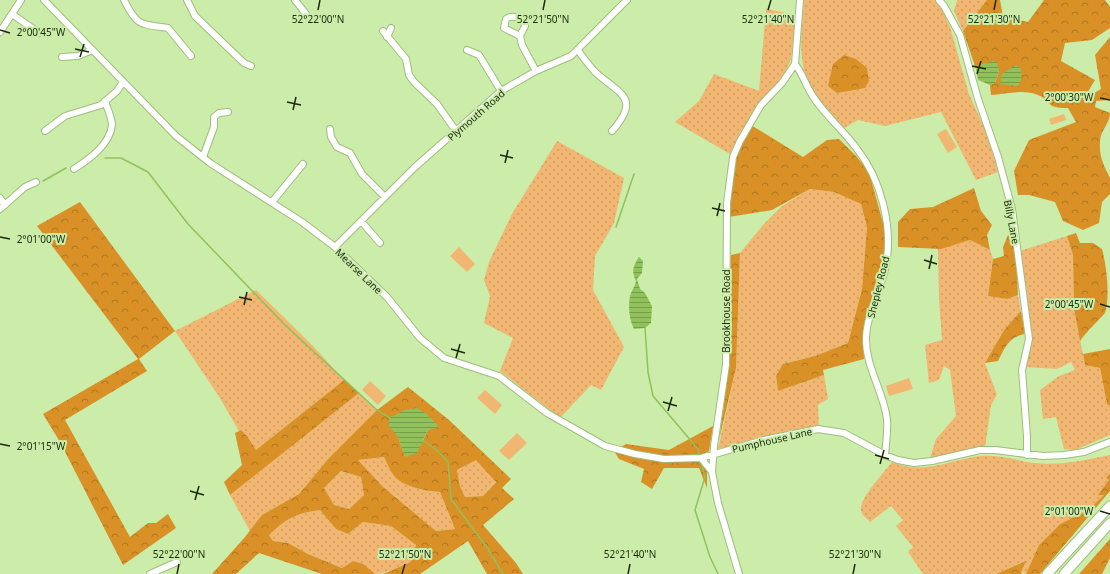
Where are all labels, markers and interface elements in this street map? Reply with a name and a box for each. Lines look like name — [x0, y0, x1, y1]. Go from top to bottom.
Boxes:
text: 52°22'00"N — [292, 12, 344, 26]
text: 52°21'50"N — [517, 12, 569, 26]
text: 52°21'40"N — [742, 12, 794, 26]
text: 52°21'30"N — [968, 12, 1020, 26]
text: 2°00'45"W — [17, 25, 66, 39]
street label: Plymouth Road — [444, 86, 508, 144]
text: 2°00'30"W — [1045, 90, 1094, 104]
street label: Billy Lane — [1001, 199, 1023, 246]
text: 2°01'00"W — [17, 232, 66, 246]
street label: Mearse Lane — [333, 245, 386, 297]
street label: Shepley Road — [864, 255, 892, 319]
street label: Brookhouse Road — [719, 269, 733, 353]
text: 2°00'45"W — [1045, 297, 1094, 311]
street label: Pumphouse Lane — [731, 424, 814, 456]
text: 2°01'15"W — [17, 439, 66, 453]
text: 2°01'00"W — [1045, 504, 1094, 518]
text: 52°22'00"N — [153, 547, 205, 561]
text: 52°21'50"N — [379, 547, 431, 561]
text: 52°21'40"N — [604, 547, 656, 561]
text: 52°21'30"N — [829, 547, 881, 561]

